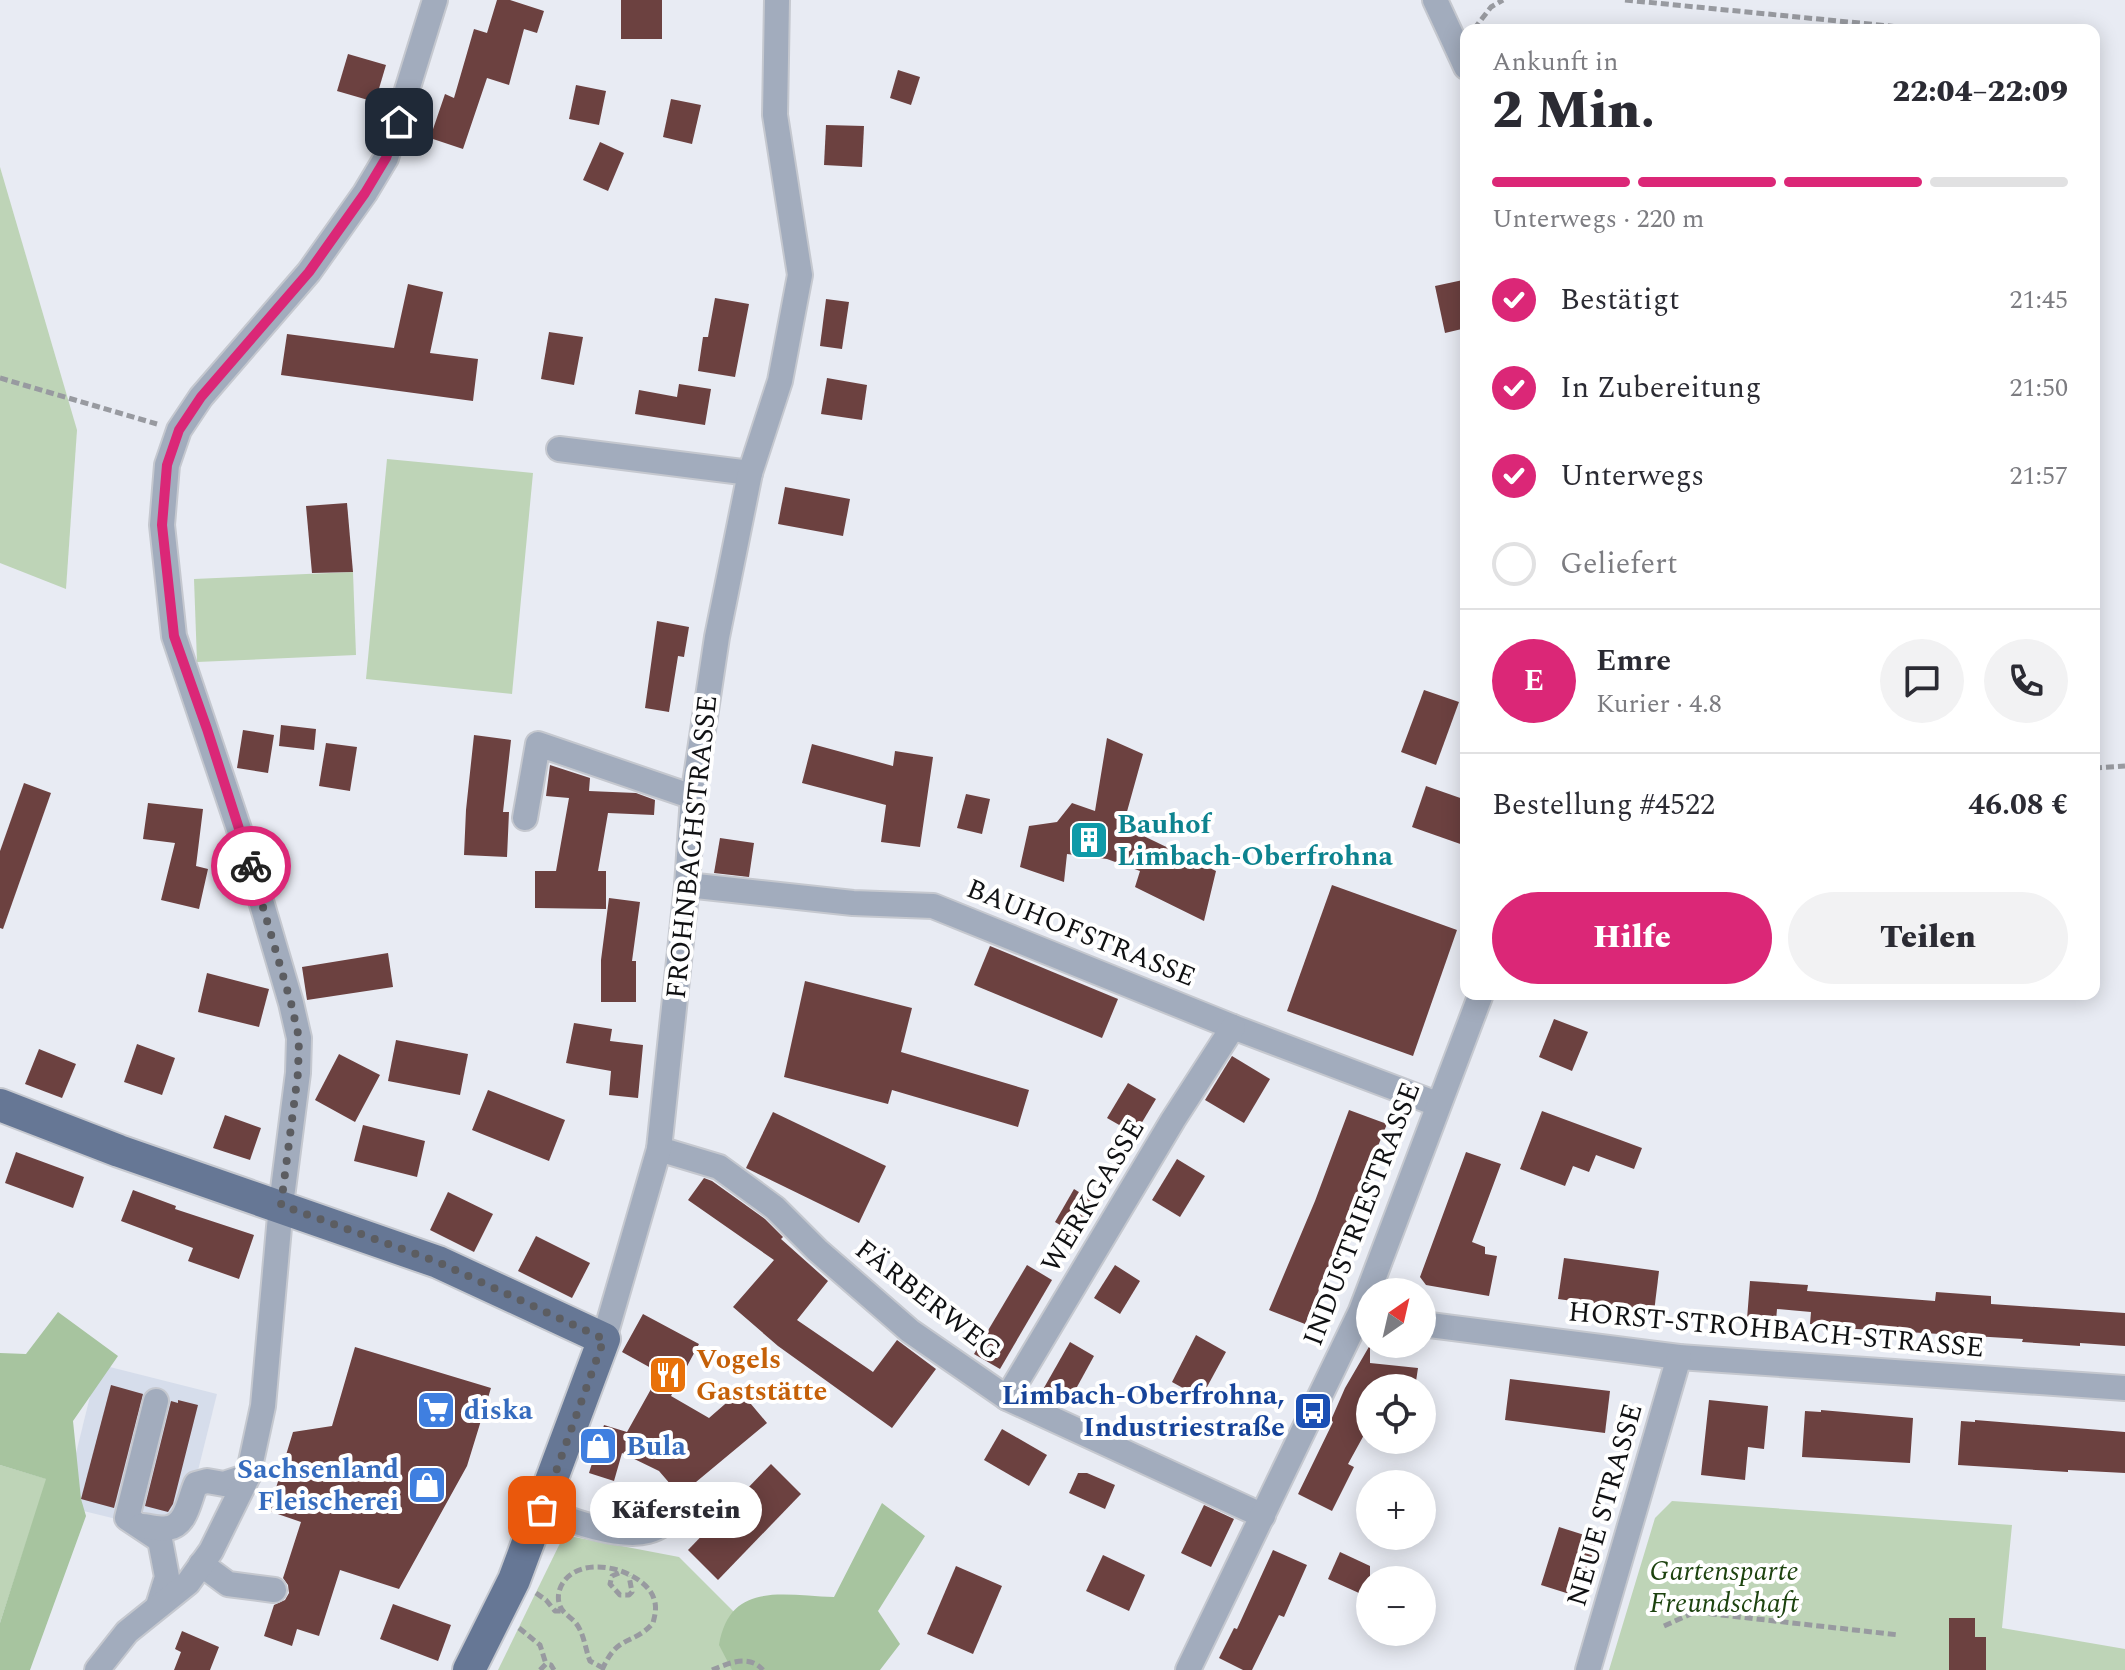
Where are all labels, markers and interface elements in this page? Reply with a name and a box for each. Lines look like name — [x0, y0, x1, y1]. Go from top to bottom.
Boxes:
text: Ankunft in — [1492, 42, 1618, 82]
text: 22:04–22:09 — [1892, 69, 2068, 115]
text: 2 Min. — [1492, 72, 1655, 151]
pin — [365, 88, 433, 156]
icon: home — [377, 100, 421, 144]
text: Unterwegs · 220 m — [1492, 199, 1704, 239]
text: Bestätigt — [1560, 277, 1680, 323]
icon: check — [1492, 278, 1536, 322]
text: 21:45 — [2009, 280, 2068, 320]
text: In Zubereitung — [1560, 365, 1761, 411]
icon: check — [1492, 366, 1536, 410]
text: 21:50 — [2009, 368, 2068, 408]
text: Unterwegs — [1560, 453, 1704, 499]
icon: check — [1492, 454, 1536, 498]
text: 21:57 — [2009, 456, 2068, 496]
text: Geliefert — [1560, 541, 1678, 587]
text: Emre — [1596, 638, 1671, 684]
button: chat — [1880, 639, 1964, 723]
button: phone — [1984, 639, 2068, 723]
text: E — [1524, 658, 1544, 704]
text: Kurier · 4.8 — [1596, 684, 1722, 724]
street label: FROHNBACHSTRASSE — [655, 693, 729, 1001]
text: Bestellung #4522 — [1492, 782, 1715, 828]
text: 46.08 € — [1968, 782, 2068, 828]
place label: Bauhof Limbach-Oberfrohna — [1117, 803, 1393, 878]
building icon: Bauhof Limbach-Oberfrohna — [1068, 819, 1110, 861]
courier — [211, 826, 291, 906]
icon: bike — [229, 844, 273, 888]
street label: BAUHOFSTRASSE — [960, 867, 1202, 999]
button: Hilfe — [1492, 892, 1772, 984]
button: Teilen — [1788, 892, 2068, 984]
street label: INDUSTRIESTRASSE — [1292, 1076, 1432, 1352]
street label: WERKGASSE — [1030, 1111, 1156, 1281]
street label: FÄRBERWEG — [845, 1229, 1011, 1371]
north arrow — [1356, 1278, 1436, 1358]
map controls — [1356, 1278, 1436, 1646]
street label: HORST-STROHBACH-STRASSE — [1566, 1290, 1986, 1370]
place label: Vogels Gaststätte — [696, 1338, 827, 1413]
restaurant icon: Vogels Gaststätte — [647, 1354, 689, 1396]
place label: Limbach-Oberfrohna, Industriestraße — [1002, 1374, 1285, 1449]
button: locate — [1356, 1374, 1436, 1454]
supermarket icon: diska — [415, 1389, 457, 1431]
place label: diska — [464, 1389, 534, 1432]
bus stop icon: Limbach-Oberfrohna, Industriestraße — [1292, 1390, 1334, 1432]
street label: NEUE STRASSE — [1555, 1398, 1655, 1612]
shop icon: Bula — [577, 1425, 619, 1467]
place label: Bula — [626, 1425, 686, 1468]
place label: Sachsenland Fleischerei — [237, 1448, 399, 1523]
shop icon: Sachsenland Fleischerei — [406, 1464, 448, 1506]
button: + — [1356, 1470, 1436, 1550]
pin — [508, 1476, 576, 1544]
callout: Käferstein — [590, 1482, 762, 1538]
icon: bag — [520, 1488, 564, 1532]
text: Käferstein — [611, 1490, 741, 1530]
park label: Gartensparte Freundschaft — [1649, 1550, 1800, 1625]
button: − — [1356, 1566, 1436, 1646]

